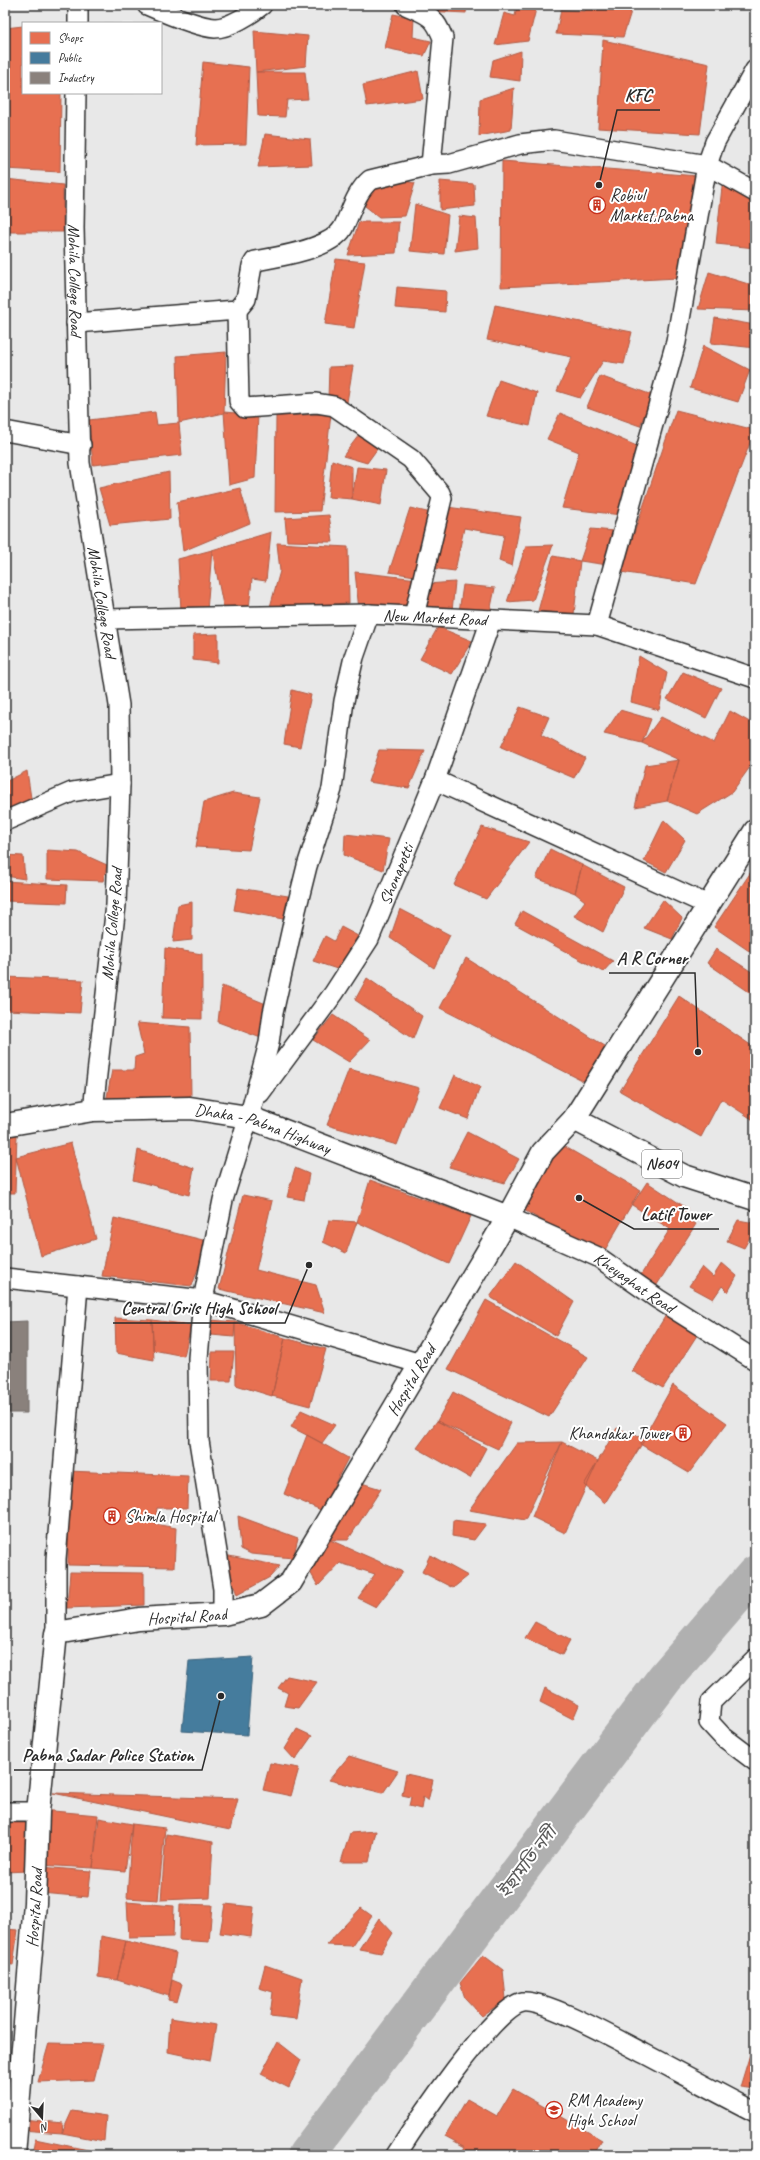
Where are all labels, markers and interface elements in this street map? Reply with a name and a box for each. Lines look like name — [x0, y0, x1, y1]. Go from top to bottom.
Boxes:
legend — [22, 22, 162, 94]
text: Shops — [58, 30, 83, 46]
text: Public — [58, 50, 82, 66]
text: Industry — [58, 70, 95, 86]
callout: KFC — [617, 80, 660, 110]
text: KFC — [625, 84, 655, 106]
place label: Robiul Market,Pabna — [610, 185, 694, 226]
building icon: Robiul Market,Pabna — [587, 195, 607, 215]
street label: Mohila College Road — [63, 223, 87, 339]
street label: Mohila College Road — [83, 545, 122, 662]
street label: New Market Road — [382, 604, 491, 630]
street label: Shonapotti — [374, 839, 419, 908]
street label: Mohila College Road — [97, 865, 128, 981]
callout: A R Corner — [609, 943, 695, 973]
text: A R Corner — [617, 947, 690, 969]
street label: Dhaka - Pabna Highway — [193, 1098, 335, 1159]
road number: N604 — [642, 1150, 682, 1178]
callout: Latif Tower — [634, 1199, 719, 1229]
text: Latif Tower — [641, 1203, 713, 1225]
street label: Kheyaghat Road — [590, 1247, 681, 1319]
callout: Central Grils High School — [113, 1293, 285, 1323]
text: Central Grils High School — [121, 1297, 281, 1319]
street label: Hospital Road — [382, 1338, 442, 1419]
place label: Khandakar Tower — [569, 1423, 672, 1444]
building icon: Khandakar Tower — [673, 1423, 693, 1443]
building icon: Shimla Hospital — [102, 1506, 122, 1526]
place label: Shimla Hospital — [125, 1506, 218, 1527]
street label: Hospital Road — [147, 1602, 232, 1629]
callout: Pabna Sadar Police Station — [14, 1740, 202, 1770]
text: Pabna Sadar Police Station — [22, 1744, 196, 1766]
water label: ইছামতি নদী — [493, 1819, 563, 1902]
street label: Hospital Road — [21, 1865, 47, 1948]
place label: RM Academy High School — [567, 2090, 643, 2131]
north arrow — [22, 2098, 62, 2138]
school or university icon: RM Academy High School — [544, 2100, 564, 2120]
text: N — [38, 2120, 51, 2136]

